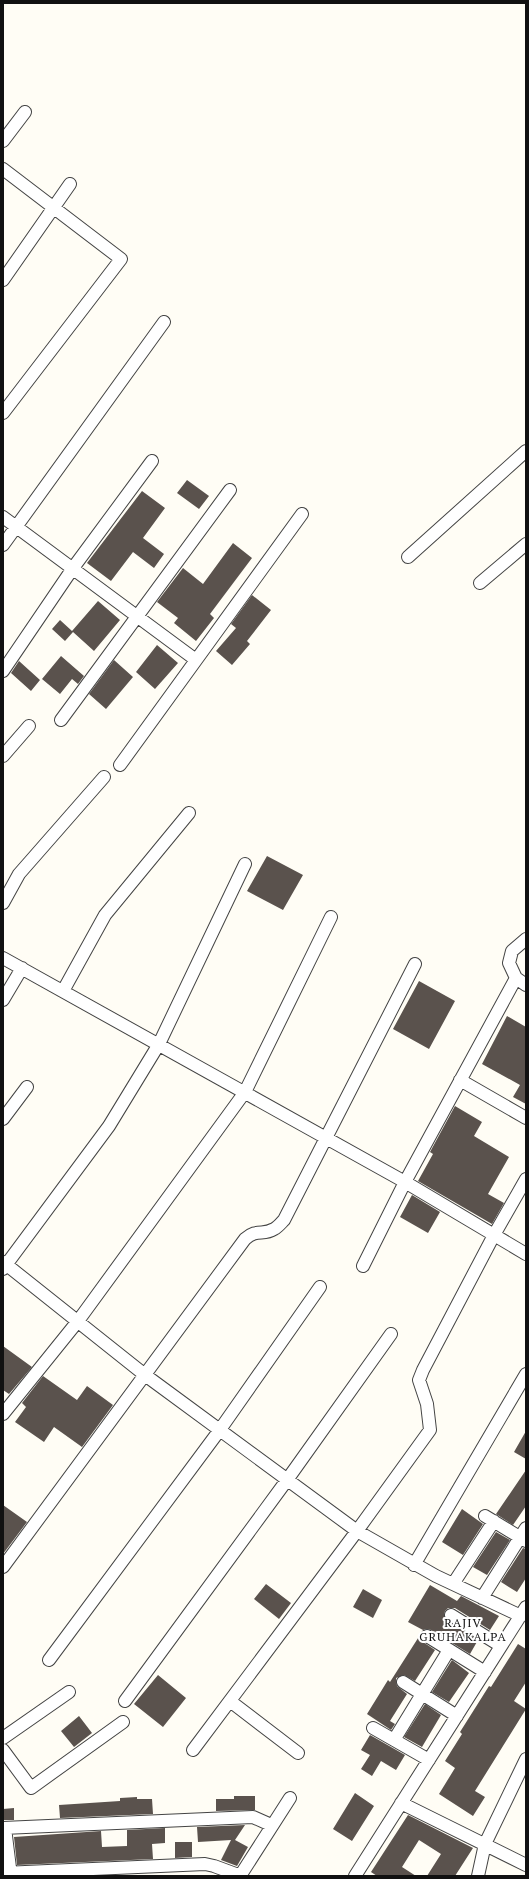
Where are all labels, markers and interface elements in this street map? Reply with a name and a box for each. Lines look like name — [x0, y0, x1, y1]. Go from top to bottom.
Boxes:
district label: RAJIV GRUHAKALPA — [419, 1615, 507, 1644]

